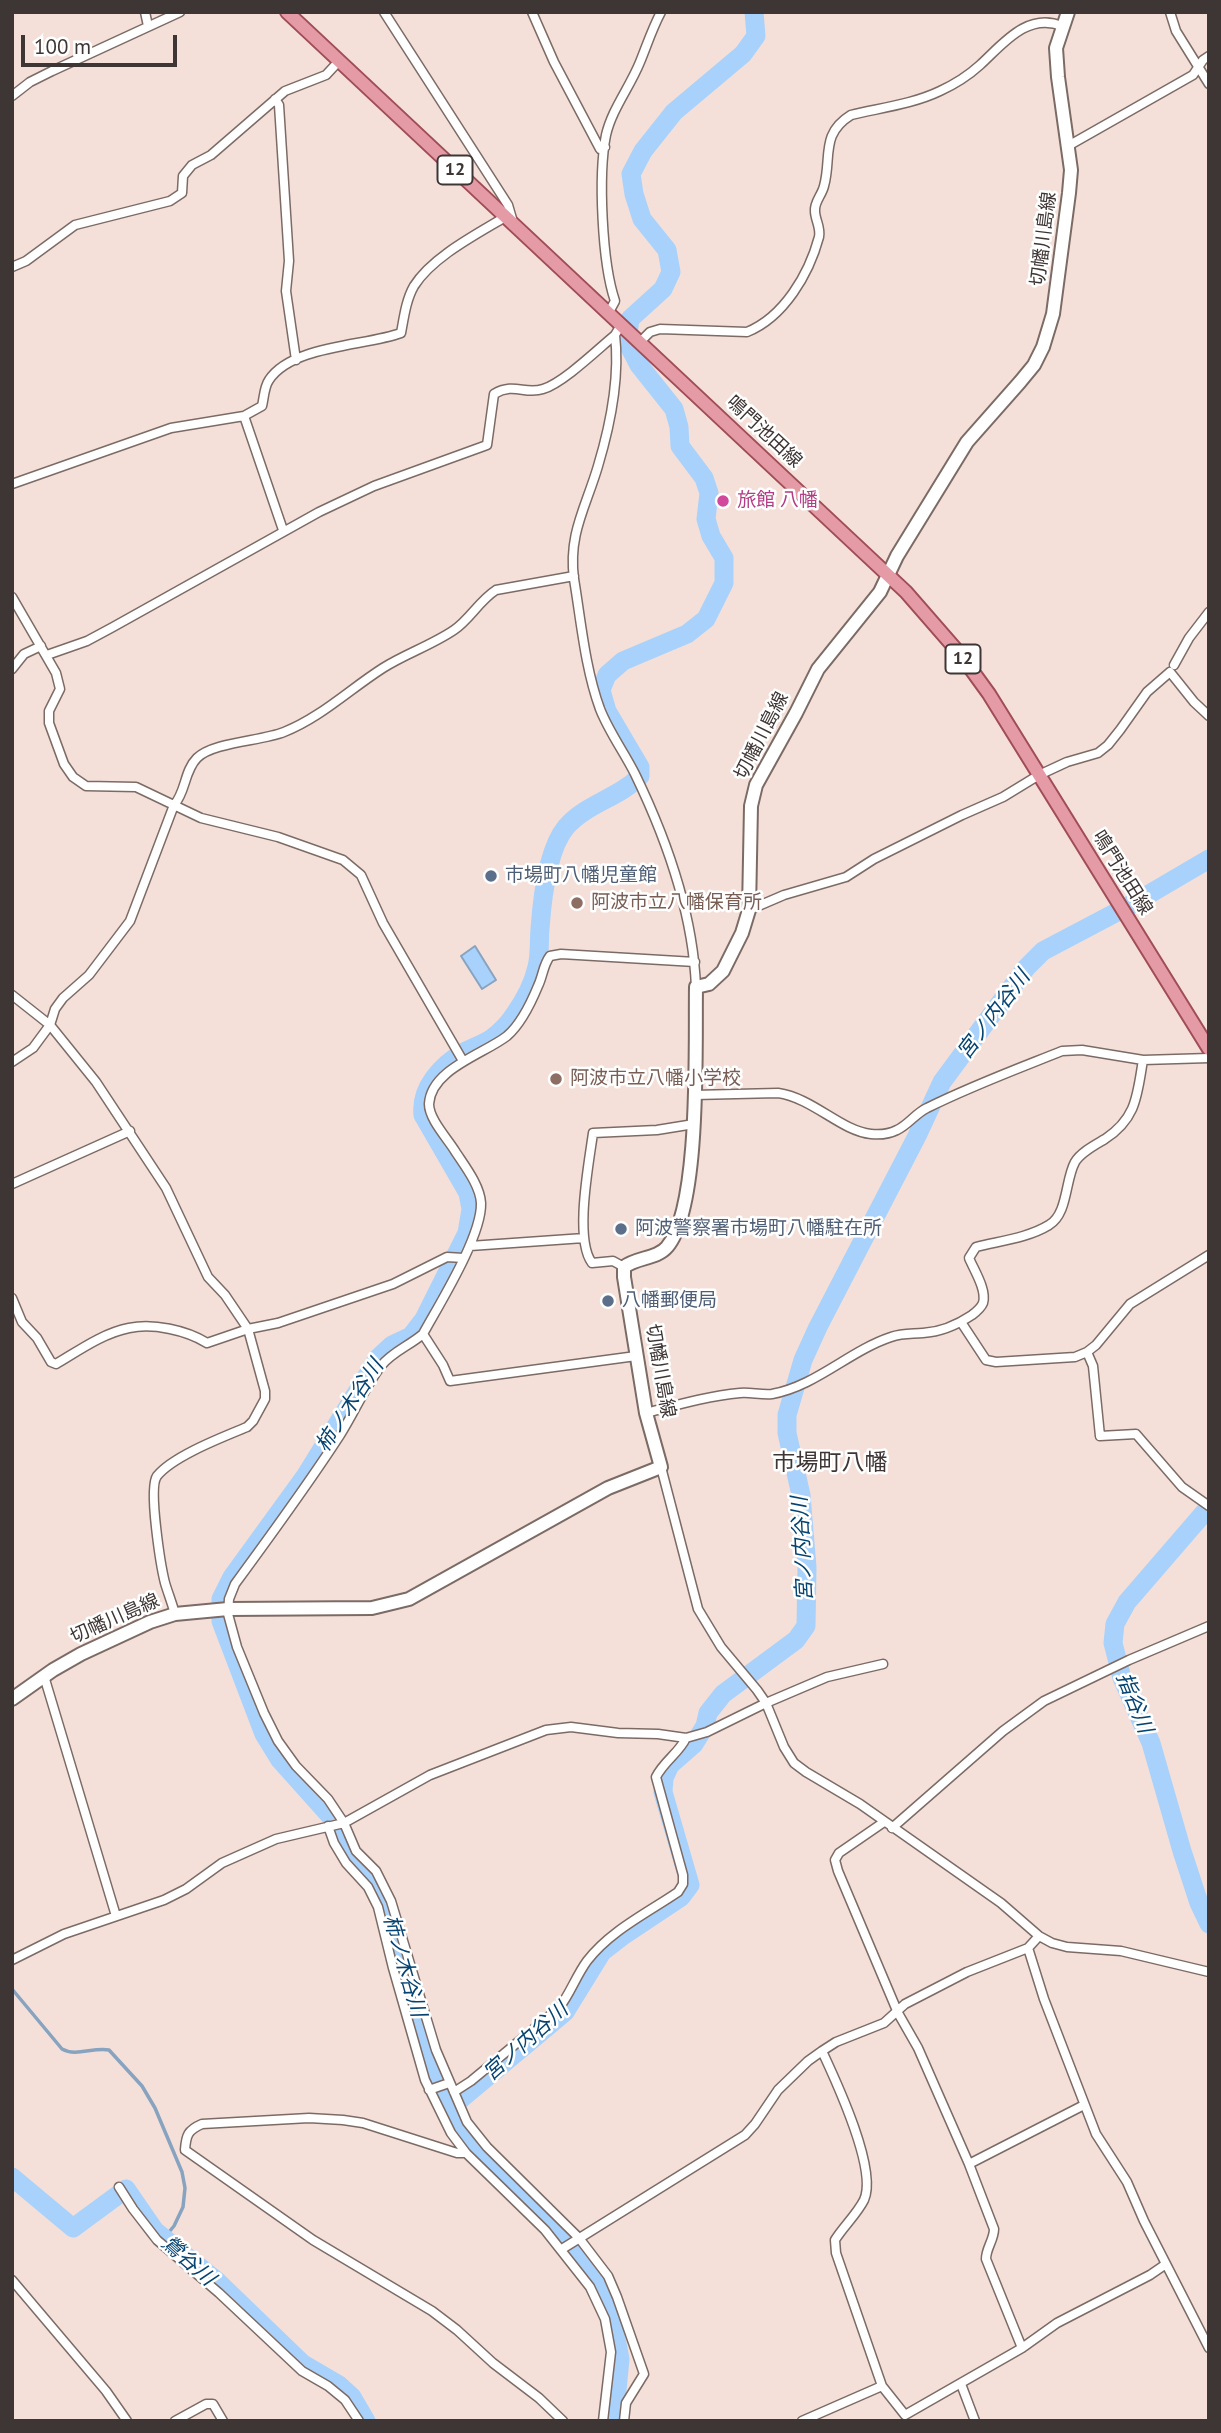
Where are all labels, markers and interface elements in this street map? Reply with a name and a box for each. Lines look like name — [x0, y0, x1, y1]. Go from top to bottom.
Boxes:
scale bar — [24, 21, 180, 65]
text: 100 m — [34, 33, 91, 60]
road number: 12 — [438, 155, 472, 184]
street label: 切幡川島線 — [1027, 190, 1061, 288]
street label: 鳴門池田線 — [721, 391, 807, 473]
place label: 旅館 八幡 — [737, 490, 818, 512]
marker: 旅館 八幡 — [715, 493, 731, 509]
road number: 12 — [946, 644, 981, 674]
street label: 切幡川島線 — [730, 689, 794, 783]
street label: 鳴門池田線 — [1087, 827, 1157, 919]
place label: 市場町八幡児童館 — [505, 865, 657, 887]
marker: 市場町八幡児童館 — [483, 868, 499, 884]
place label: 阿波市立八幡保育所 — [591, 892, 762, 914]
marker: 阿波市立八幡保育所 — [569, 895, 585, 911]
water label: 宮ノ内谷川 — [952, 965, 1036, 1065]
place label: 阿波市立八幡小学校 — [570, 1068, 741, 1090]
marker: 阿波市立八幡小学校 — [548, 1071, 564, 1087]
place label: 阿波警察署市場町八幡駐在所 — [635, 1218, 882, 1240]
marker: 阿波警察署市場町八幡駐在所 — [613, 1221, 629, 1237]
place label: 八幡郵便局 — [622, 1290, 717, 1312]
marker: 八幡郵便局 — [600, 1293, 616, 1309]
street label: 切幡川島線 — [641, 1322, 679, 1420]
water label: 柿ノ木谷川 — [311, 1355, 389, 1457]
district label: 市場町八幡 — [773, 1449, 887, 1477]
water label: 宮ノ内谷川 — [788, 1496, 818, 1602]
street label: 切幡川島線 — [67, 1589, 163, 1649]
water label: 指谷川 — [1111, 1669, 1157, 1737]
water label: 柿ノ木谷川 — [377, 1912, 431, 2020]
water label: 宮ノ内谷川 — [479, 1998, 573, 2086]
water label: 鶯谷川 — [156, 2231, 220, 2291]

